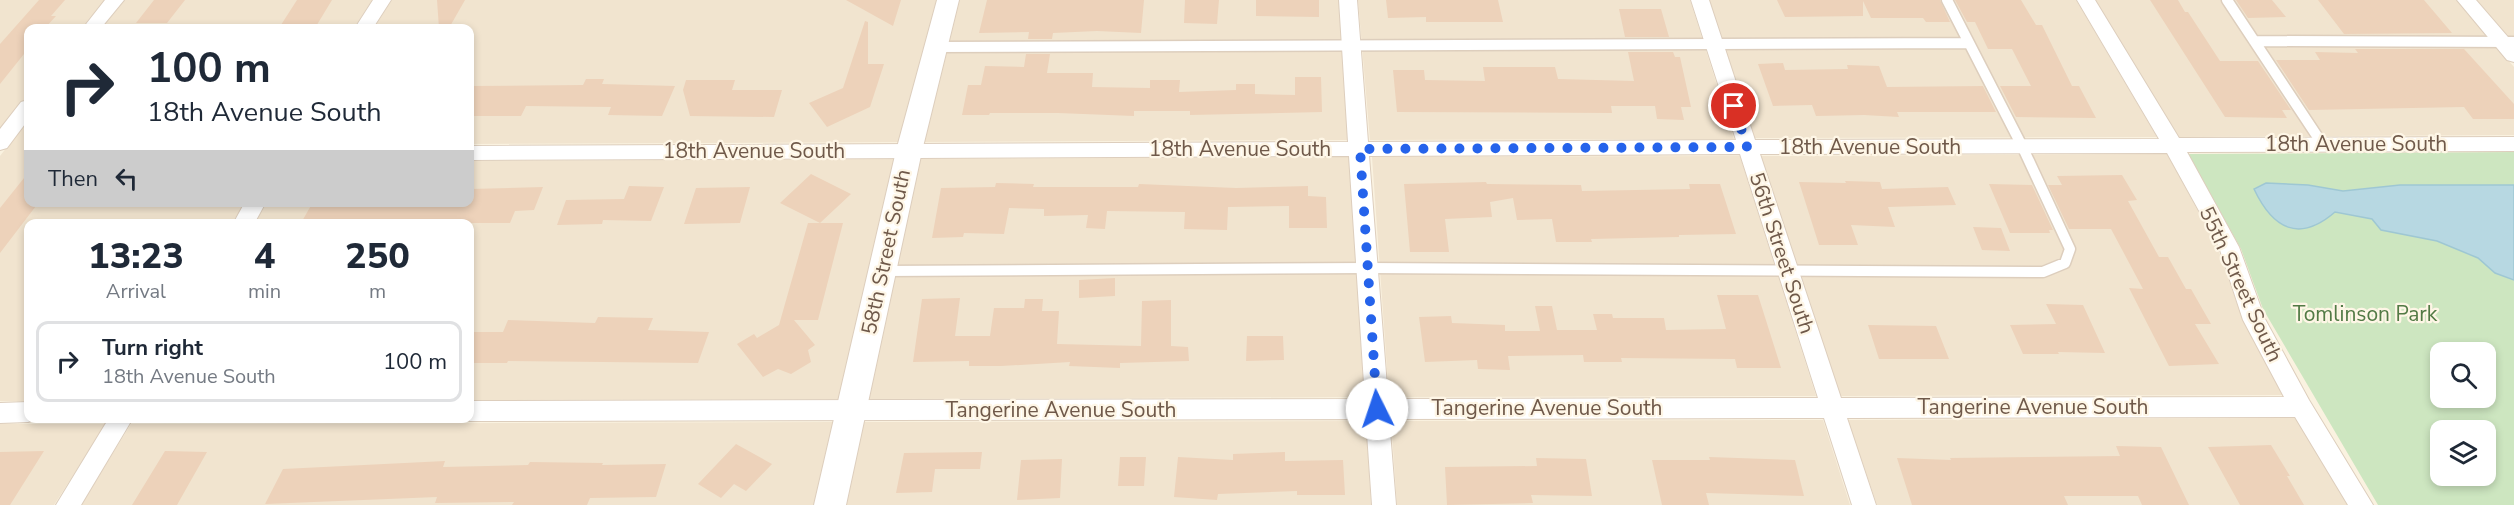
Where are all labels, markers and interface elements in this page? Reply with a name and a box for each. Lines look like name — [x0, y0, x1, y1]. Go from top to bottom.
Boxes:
text: 100 m — [147, 40, 271, 97]
icon: right — [48, 48, 126, 126]
pin — [1708, 80, 1759, 131]
icon: arrive — [1717, 89, 1750, 122]
text: 18th Avenue South — [147, 94, 382, 131]
street label: 18th Avenue South — [2265, 130, 2447, 158]
street label: 18th Avenue South — [1779, 133, 1961, 161]
street label: 18th Avenue South — [1149, 135, 1331, 163]
street label: 18th Avenue South — [663, 137, 845, 165]
icon: left — [110, 162, 143, 195]
text: Then — [48, 164, 98, 194]
street label: 58th Street South — [855, 167, 917, 337]
street label: 56th Street South — [1743, 169, 1821, 337]
street label: 55th Street South — [2193, 202, 2289, 366]
text: 13:23 — [88, 232, 184, 281]
text: 4 — [254, 232, 275, 281]
text: 250 — [345, 232, 410, 281]
text: Arrival — [106, 278, 166, 305]
text: min — [248, 278, 281, 305]
text: m — [369, 278, 386, 305]
park label: Tomlinson Park — [2293, 300, 2438, 328]
text: Turn right — [102, 333, 203, 363]
map controls — [2430, 342, 2496, 486]
button: search — [2430, 342, 2496, 408]
icon: right — [51, 345, 84, 378]
text: 100 m — [383, 347, 447, 377]
text: 18th Avenue South — [102, 363, 276, 390]
position arrow — [1345, 377, 1409, 441]
street label: Tangerine Avenue South — [1918, 393, 2148, 421]
street label: Tangerine Avenue South — [1432, 394, 1662, 422]
street label: Tangerine Avenue South — [946, 396, 1176, 424]
button: layers — [2430, 420, 2496, 486]

